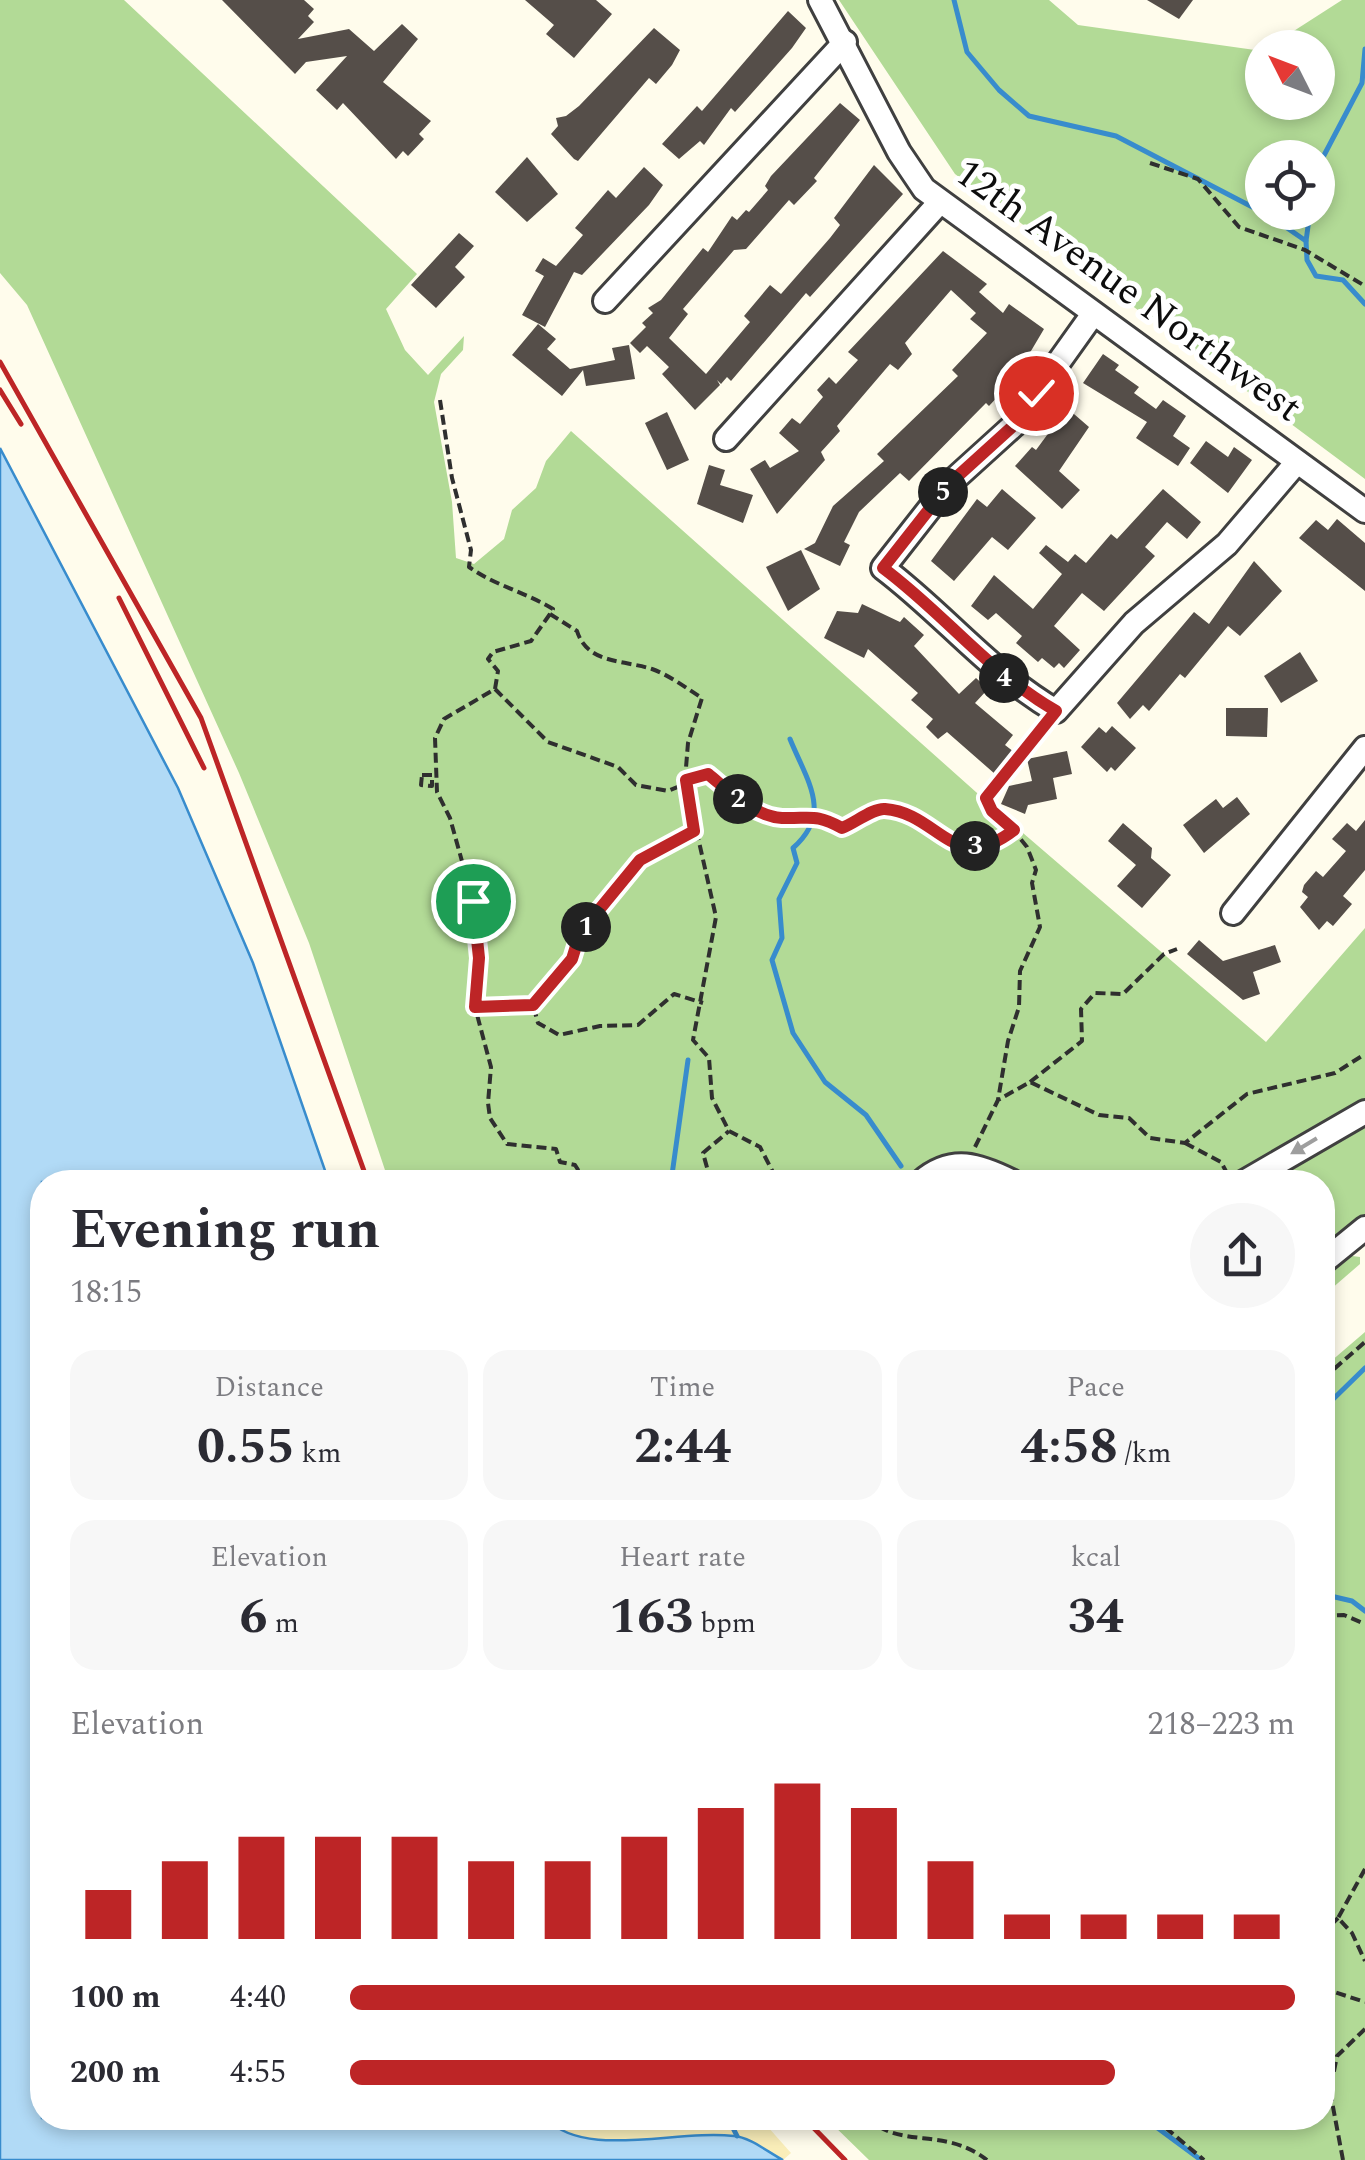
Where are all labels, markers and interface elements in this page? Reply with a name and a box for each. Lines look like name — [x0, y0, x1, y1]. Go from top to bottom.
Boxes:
north arrow — [1245, 30, 1335, 120]
map controls — [1245, 30, 1335, 230]
button: locate — [1245, 140, 1335, 230]
street label: 12th Avenue Northwest — [942, 144, 1314, 438]
pin — [994, 351, 1079, 436]
icon: check — [1009, 366, 1064, 421]
pin: 5 — [918, 467, 968, 517]
text: 5 — [935, 470, 951, 513]
pin: 4 — [979, 653, 1029, 703]
text: 4 — [996, 656, 1012, 699]
pin: 2 — [713, 774, 763, 824]
text: 2 — [730, 777, 746, 820]
pin: 3 — [950, 821, 1000, 871]
text: 3 — [967, 824, 983, 867]
pin — [431, 859, 516, 944]
icon: arrive — [446, 874, 501, 929]
pin: 1 — [561, 902, 611, 952]
text: 1 — [578, 905, 594, 948]
one-way arrow — [1290, 1137, 1318, 1154]
text: Evening run — [70, 1189, 380, 1272]
button: share — [1190, 1203, 1295, 1308]
text: 18:15 — [70, 1268, 142, 1317]
text: Distance — [215, 1366, 324, 1409]
text: Time — [650, 1366, 715, 1409]
text: Pace — [1067, 1366, 1125, 1409]
text: 0.55 — [197, 1409, 295, 1485]
text: 2:44 — [634, 1409, 731, 1485]
text: 4:58 — [1020, 1409, 1118, 1485]
text: km — [295, 1432, 341, 1475]
text: /km — [1118, 1432, 1171, 1475]
text: Elevation — [211, 1536, 328, 1579]
text: Heart rate — [619, 1536, 746, 1579]
text: kcal — [1071, 1536, 1121, 1579]
text: 6 — [240, 1579, 268, 1655]
text: 163 — [609, 1579, 693, 1655]
text: 34 — [1068, 1579, 1124, 1655]
text: m — [268, 1602, 299, 1645]
text: bpm — [693, 1602, 756, 1645]
text: Elevation — [70, 1700, 204, 1749]
text: 218–223 m — [1147, 1700, 1295, 1749]
text: 100 m — [70, 1973, 161, 2022]
text: 4:40 — [230, 1973, 286, 2022]
text: 200 m — [70, 2048, 161, 2097]
text: 4:55 — [230, 2048, 286, 2097]

